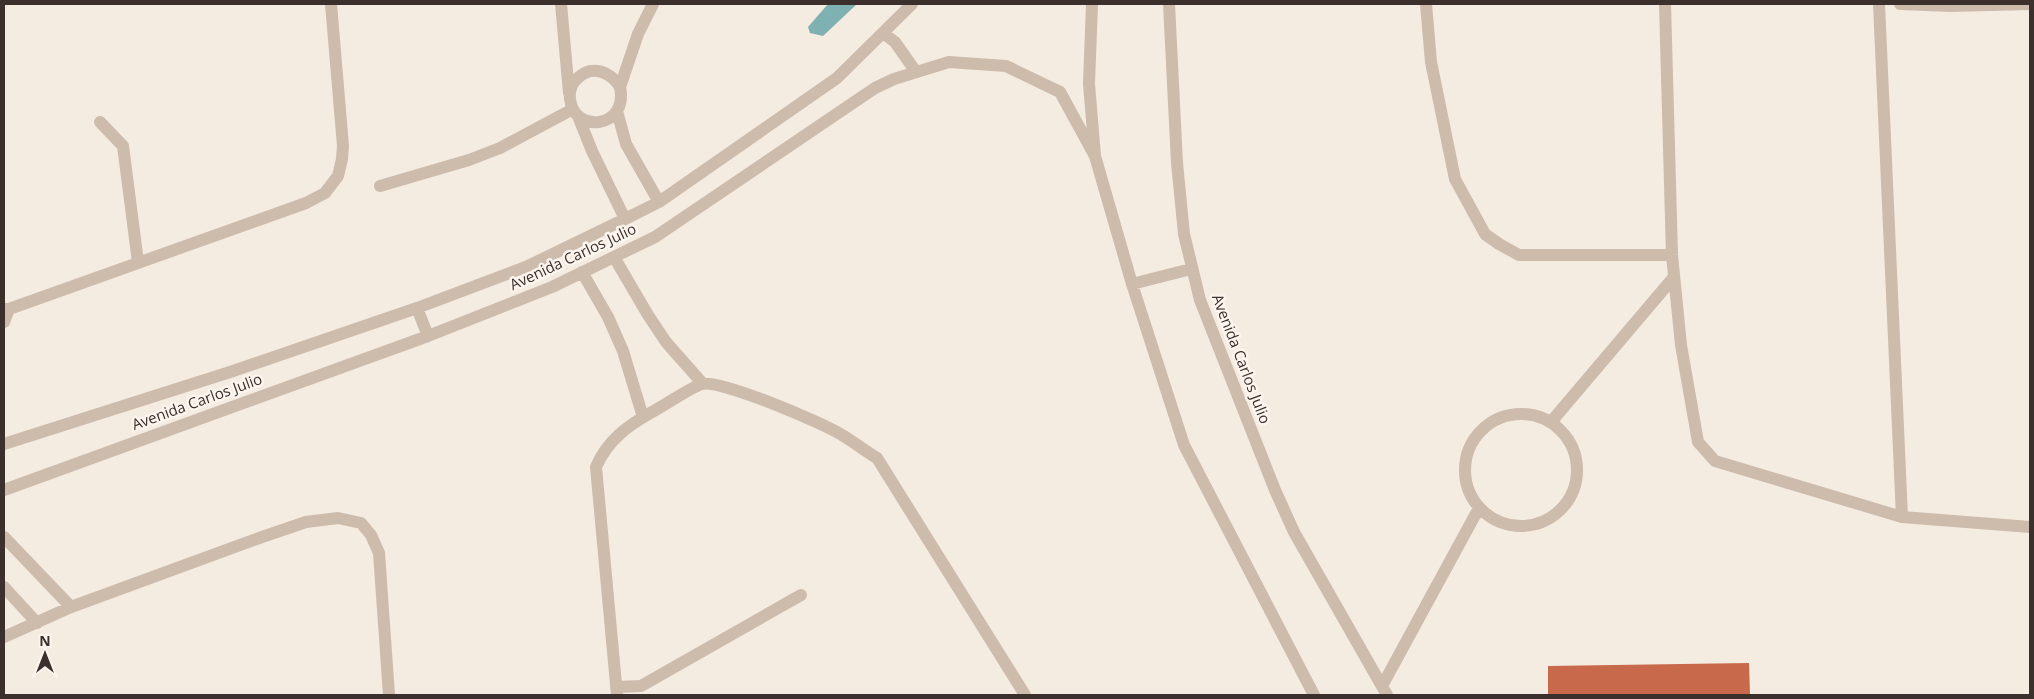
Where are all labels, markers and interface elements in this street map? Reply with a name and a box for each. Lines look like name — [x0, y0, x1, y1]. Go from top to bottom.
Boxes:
street label: Avenida Carlos Julio — [506, 218, 639, 294]
street label: Avenida Carlos Julio — [1208, 291, 1276, 426]
street label: Avenida Carlos Julio — [129, 368, 265, 434]
north arrow — [20, 629, 70, 679]
text: N — [39, 631, 51, 650]

